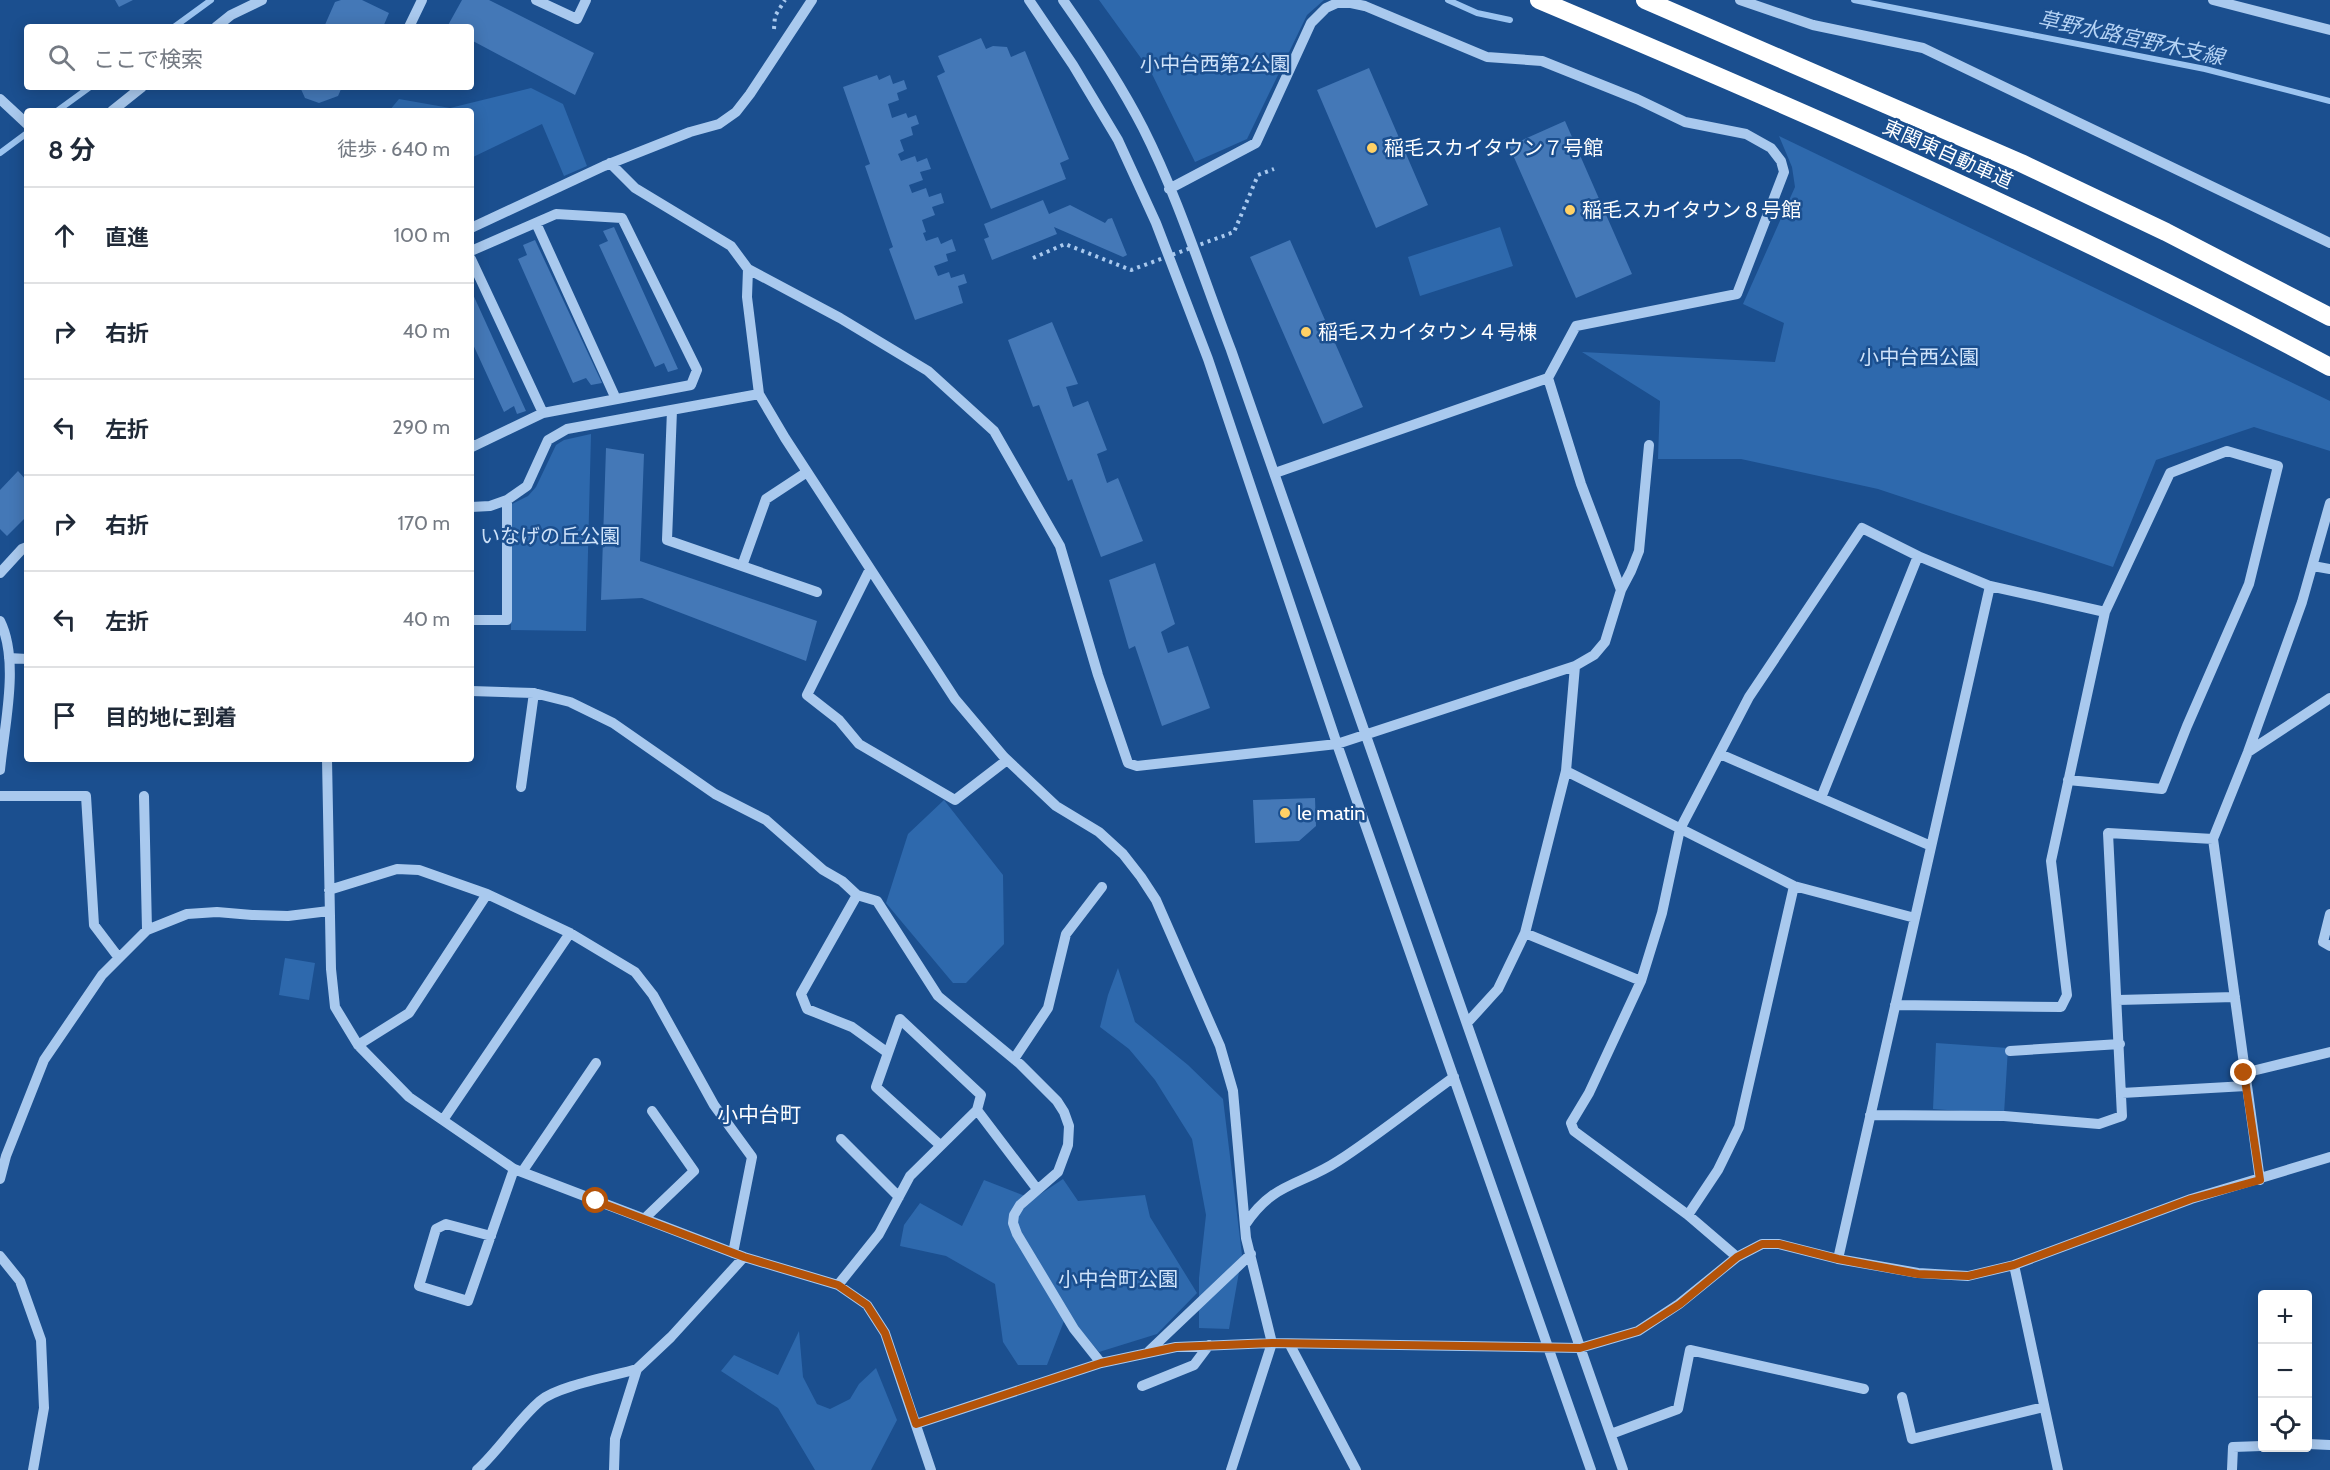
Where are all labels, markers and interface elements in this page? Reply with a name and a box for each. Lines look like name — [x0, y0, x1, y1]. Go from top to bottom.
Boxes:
water label: 草野水路宮野木支線 — [2036, 6, 2229, 70]
search box — [24, 24, 474, 90]
icon: search — [45, 41, 78, 74]
text: ここで検索 — [93, 46, 203, 73]
park label: 小中台西第2公園 — [1140, 52, 1290, 76]
street label: 東関東自動車道 — [1879, 115, 2017, 193]
text: 8 分 — [48, 134, 96, 166]
place label: 稲毛スカイタウン７号館 — [1384, 136, 1603, 160]
text: 徒歩 · 640 m — [337, 137, 450, 161]
marker: 稲毛スカイタウン７号館 — [1365, 141, 1379, 155]
place label: 稲毛スカイタウン８号館 — [1582, 198, 1801, 222]
marker: 稲毛スカイタウン８号館 — [1563, 203, 1577, 217]
icon: ahead — [48, 219, 81, 252]
text: 100 m — [394, 223, 450, 247]
text: 直進 — [105, 224, 149, 251]
icon: right — [48, 315, 81, 348]
text: 40 m — [402, 319, 450, 343]
text: 右折 — [105, 320, 149, 347]
place label: 稲毛スカイタウン４号棟 — [1318, 320, 1537, 344]
marker: 稲毛スカイタウン４号棟 — [1299, 325, 1313, 339]
park label: 小中台西公園 — [1859, 345, 1979, 369]
icon: left — [48, 411, 81, 444]
text: 290 m — [392, 415, 450, 439]
text: 左折 — [105, 416, 149, 443]
icon: right — [48, 507, 81, 540]
text: 170 m — [398, 511, 450, 535]
text: 右折 — [105, 512, 149, 539]
park label: いなげの丘公園 — [480, 524, 620, 548]
icon: left — [48, 603, 81, 636]
text: 40 m — [402, 607, 450, 631]
text: 左折 — [105, 608, 149, 635]
icon: arrive — [48, 699, 81, 732]
text: 目的地に到着 — [105, 704, 237, 731]
place label: le matin — [1297, 801, 1365, 825]
marker: le matin — [1278, 806, 1292, 820]
route end — [2230, 1059, 2256, 1085]
district label: 小中台町 — [717, 1102, 801, 1127]
route start — [582, 1187, 608, 1213]
park label: 小中台町公園 — [1058, 1267, 1178, 1291]
map controls — [2258, 1290, 2312, 1452]
button: + — [2258, 1290, 2312, 1344]
button: − — [2258, 1344, 2312, 1398]
button: locate — [2258, 1398, 2312, 1452]

